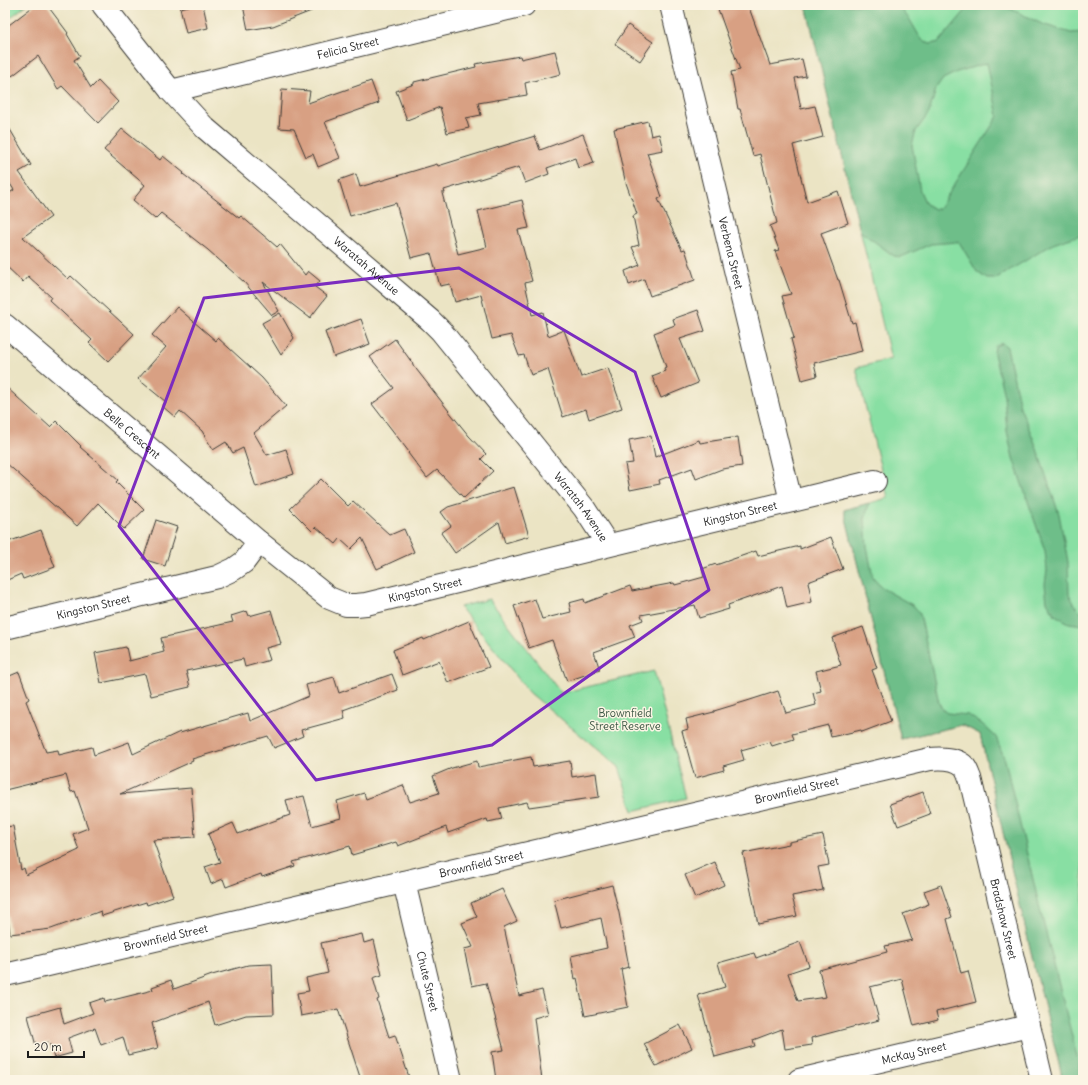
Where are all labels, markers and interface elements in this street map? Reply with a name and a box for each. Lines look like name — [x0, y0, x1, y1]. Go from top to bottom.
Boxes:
street label: Felicia Street — [316, 34, 380, 62]
street label: Verbena Street — [716, 215, 746, 291]
street label: Waratah Avenue — [330, 234, 402, 298]
street label: Belle Crescent — [101, 405, 163, 462]
street label: Waratah Avenue — [551, 469, 611, 544]
street label: Kingston Street — [702, 498, 779, 529]
street label: Kingston Street — [387, 574, 464, 605]
street label: Kingston Street — [55, 591, 132, 622]
park label: Brownfield Street Reserve — [589, 706, 661, 733]
street label: Brownfield Street — [753, 773, 840, 807]
street label: Brownfield Street — [438, 847, 525, 880]
street label: Bradshaw Street — [987, 877, 1020, 961]
street label: Brownfield Street — [122, 921, 209, 954]
street label: Chute Street — [414, 950, 442, 1013]
scale bar — [28, 1033, 84, 1059]
text: 20 m — [34, 1039, 62, 1054]
street label: McKay Street — [880, 1039, 948, 1067]

